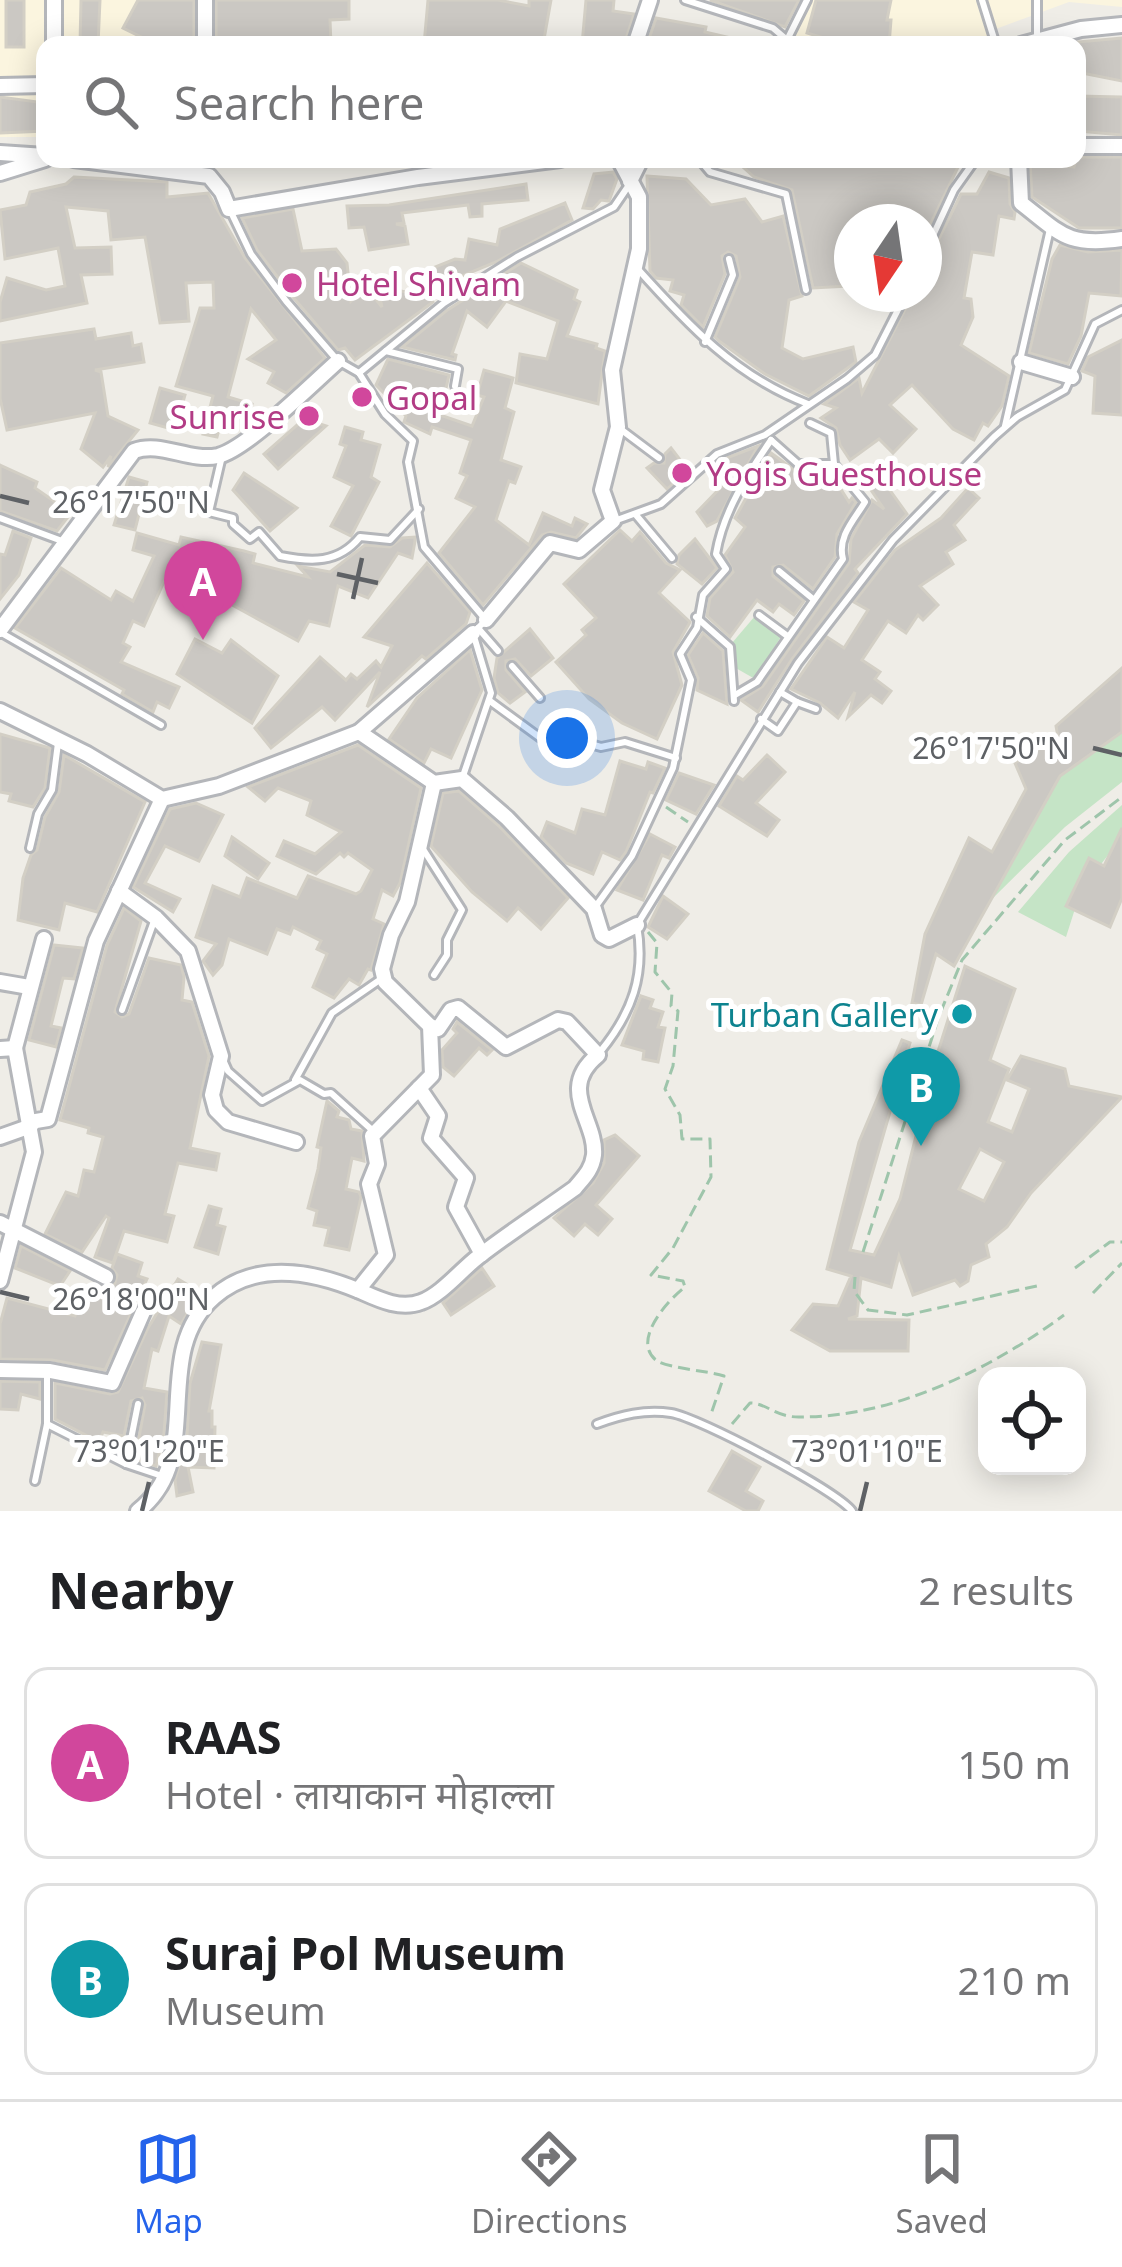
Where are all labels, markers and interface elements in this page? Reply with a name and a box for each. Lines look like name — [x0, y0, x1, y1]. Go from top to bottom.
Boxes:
search box — [36, 36, 1086, 168]
icon: search — [78, 69, 144, 135]
text: Search here — [174, 72, 424, 133]
north arrow — [834, 204, 942, 312]
place label: Hotel Shivam — [316, 261, 521, 306]
marker: Hotel Shivam — [279, 270, 305, 296]
place label: Gopal — [386, 375, 477, 420]
marker: Gopal — [349, 384, 375, 410]
place label: Sunrise — [170, 394, 285, 439]
marker: Sunrise — [296, 403, 322, 429]
place label: Yogis Guesthouse — [706, 451, 982, 496]
marker: Yogis Guesthouse — [669, 460, 695, 486]
text: 26°17'50"N — [52, 481, 210, 522]
pin: A — [164, 541, 242, 640]
your location — [537, 708, 597, 768]
text: 26°17'50"N — [912, 727, 1070, 768]
place label: Turban Gallery — [711, 992, 938, 1037]
marker: Turban Gallery — [949, 1001, 975, 1027]
pin: B — [882, 1047, 960, 1146]
text: 26°18'00"N — [52, 1278, 210, 1319]
map controls — [978, 1367, 1086, 1475]
button: locate — [978, 1367, 1086, 1475]
text: 73°01'20"E — [73, 1430, 225, 1471]
text: 73°01'10"E — [791, 1430, 943, 1471]
text: Nearby — [48, 1554, 234, 1624]
text: 2 results — [919, 1563, 1074, 1616]
text: RAAS — [165, 1706, 282, 1767]
text: A — [77, 1737, 104, 1790]
text: 150 m — [957, 1737, 1071, 1790]
text: Hotel · लायाकान मोहाल्ला — [165, 1767, 554, 1820]
text: Suraj Pol Museum — [165, 1922, 566, 1983]
text: B — [77, 1953, 103, 2006]
text: 210 m — [957, 1953, 1071, 2006]
text: Museum — [165, 1983, 326, 2036]
tab: Map — [134, 2126, 203, 2243]
tab: Directions — [471, 2126, 628, 2243]
tab: Saved — [896, 2126, 988, 2243]

